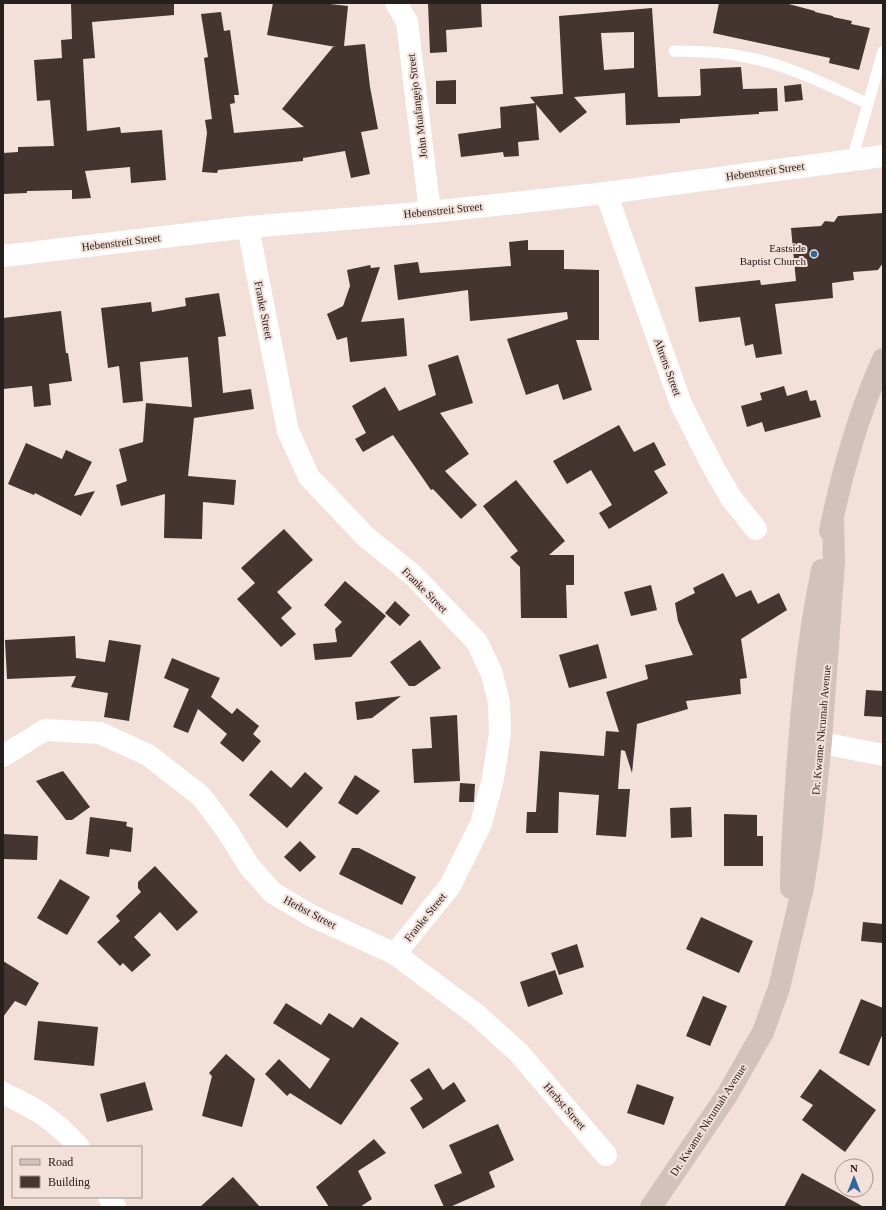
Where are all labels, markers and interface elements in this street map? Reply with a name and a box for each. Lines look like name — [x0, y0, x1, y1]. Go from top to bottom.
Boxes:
street label: John Muafangejo Street — [405, 53, 429, 159]
street label: Hebenstreit Street — [725, 160, 805, 182]
street label: Hebenstreit Street — [403, 200, 483, 220]
street label: Hebenstreit Street — [81, 231, 161, 253]
place label: Eastside Baptist Church — [740, 242, 806, 267]
marker: Eastside Baptist Church — [809, 249, 819, 259]
street label: Franke Street — [252, 280, 276, 340]
street label: Ahrens Street — [652, 337, 684, 397]
street label: Franke Street — [400, 565, 450, 615]
street label: Dr. Kwame Nkrumah Avenue — [809, 664, 833, 796]
street label: Franke Street — [402, 890, 448, 944]
street label: Herbst Street — [282, 893, 338, 931]
street label: Dr. Kwame Nkrumah Avenue — [667, 1062, 749, 1178]
street label: Herbst Street — [542, 1080, 588, 1132]
legend — [12, 1146, 142, 1198]
text: Road — [48, 1155, 73, 1169]
north arrow — [834, 1158, 874, 1198]
text: N — [850, 1162, 858, 1174]
text: Building — [48, 1175, 90, 1189]

